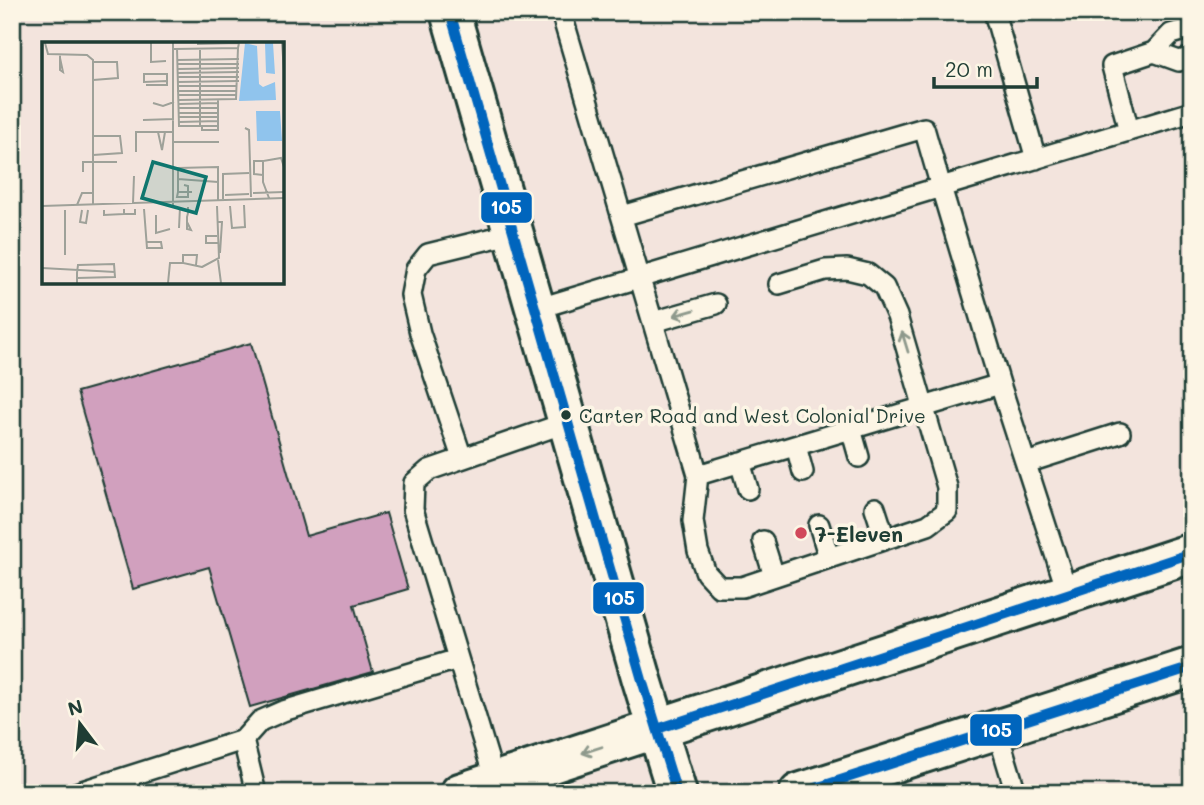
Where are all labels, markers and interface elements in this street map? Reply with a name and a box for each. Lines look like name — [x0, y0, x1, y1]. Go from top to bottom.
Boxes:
inset map — [42, 42, 284, 284]
scale bar — [934, 46, 1038, 90]
text: 20 m — [945, 55, 993, 82]
line badge: 105 — [480, 191, 533, 224]
text: 105 — [490, 194, 522, 219]
one-way arrow — [674, 307, 696, 320]
one-way arrow — [897, 331, 910, 353]
place label: Carter Road and West Colonial Drive — [579, 403, 926, 428]
marker: Carter Road and West Colonial Drive — [559, 408, 573, 422]
place label: 7-Eleven — [815, 520, 903, 547]
marker: 7-Eleven — [793, 525, 809, 541]
line badge: 105 — [592, 581, 645, 615]
text: 105 — [603, 585, 635, 610]
north arrow — [46, 690, 116, 760]
text: N — [65, 693, 86, 721]
line badge: 105 — [969, 713, 1023, 747]
text: 105 — [980, 717, 1012, 742]
one-way arrow — [582, 745, 604, 757]

